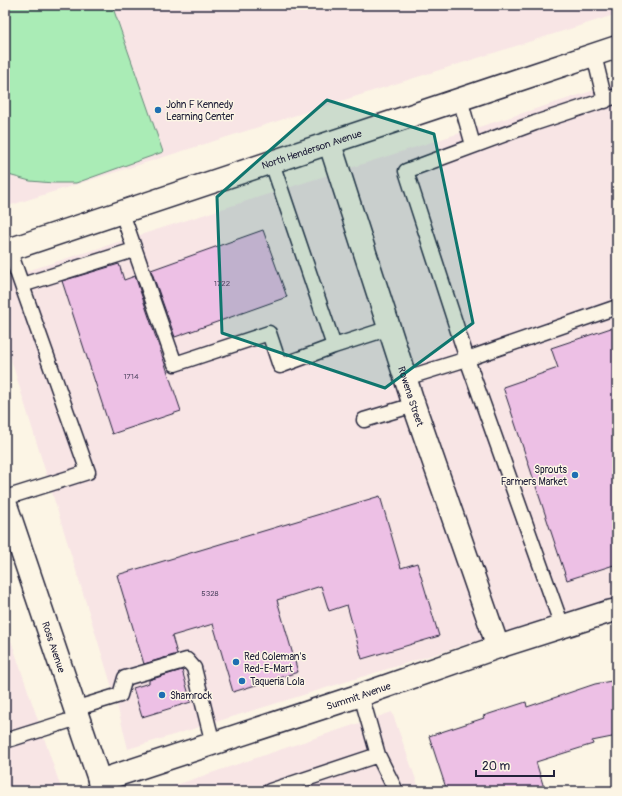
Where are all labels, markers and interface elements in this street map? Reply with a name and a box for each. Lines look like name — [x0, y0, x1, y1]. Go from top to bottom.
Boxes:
place label: John F Kennedy Learning Center — [166, 99, 234, 123]
marker: John F Kennedy Learning Center — [153, 105, 163, 115]
street label: North Henderson Avenue — [260, 128, 363, 172]
house number: 1722 — [214, 279, 231, 288]
street label: Rowena Street — [395, 365, 426, 429]
house number: 1714 — [123, 372, 139, 381]
place label: Sprouts Farmers Market — [501, 464, 568, 488]
marker: Sprouts Farmers Market — [570, 470, 580, 480]
house number: 5328 — [201, 589, 219, 598]
street label: Ross Avenue — [39, 620, 67, 674]
place label: Red Coleman's Red-E-Mart — [244, 651, 306, 675]
marker: Red Coleman's Red-E-Mart — [231, 657, 241, 667]
marker: Taqueria Lola — [237, 676, 247, 686]
place label: Taqueria Lola — [250, 676, 305, 688]
street label: Summit Avenue — [325, 680, 392, 713]
marker: Shamrock — [157, 690, 167, 700]
place label: Shamrock — [170, 690, 213, 702]
scale bar — [476, 752, 554, 778]
text: 20 m — [482, 759, 511, 774]

